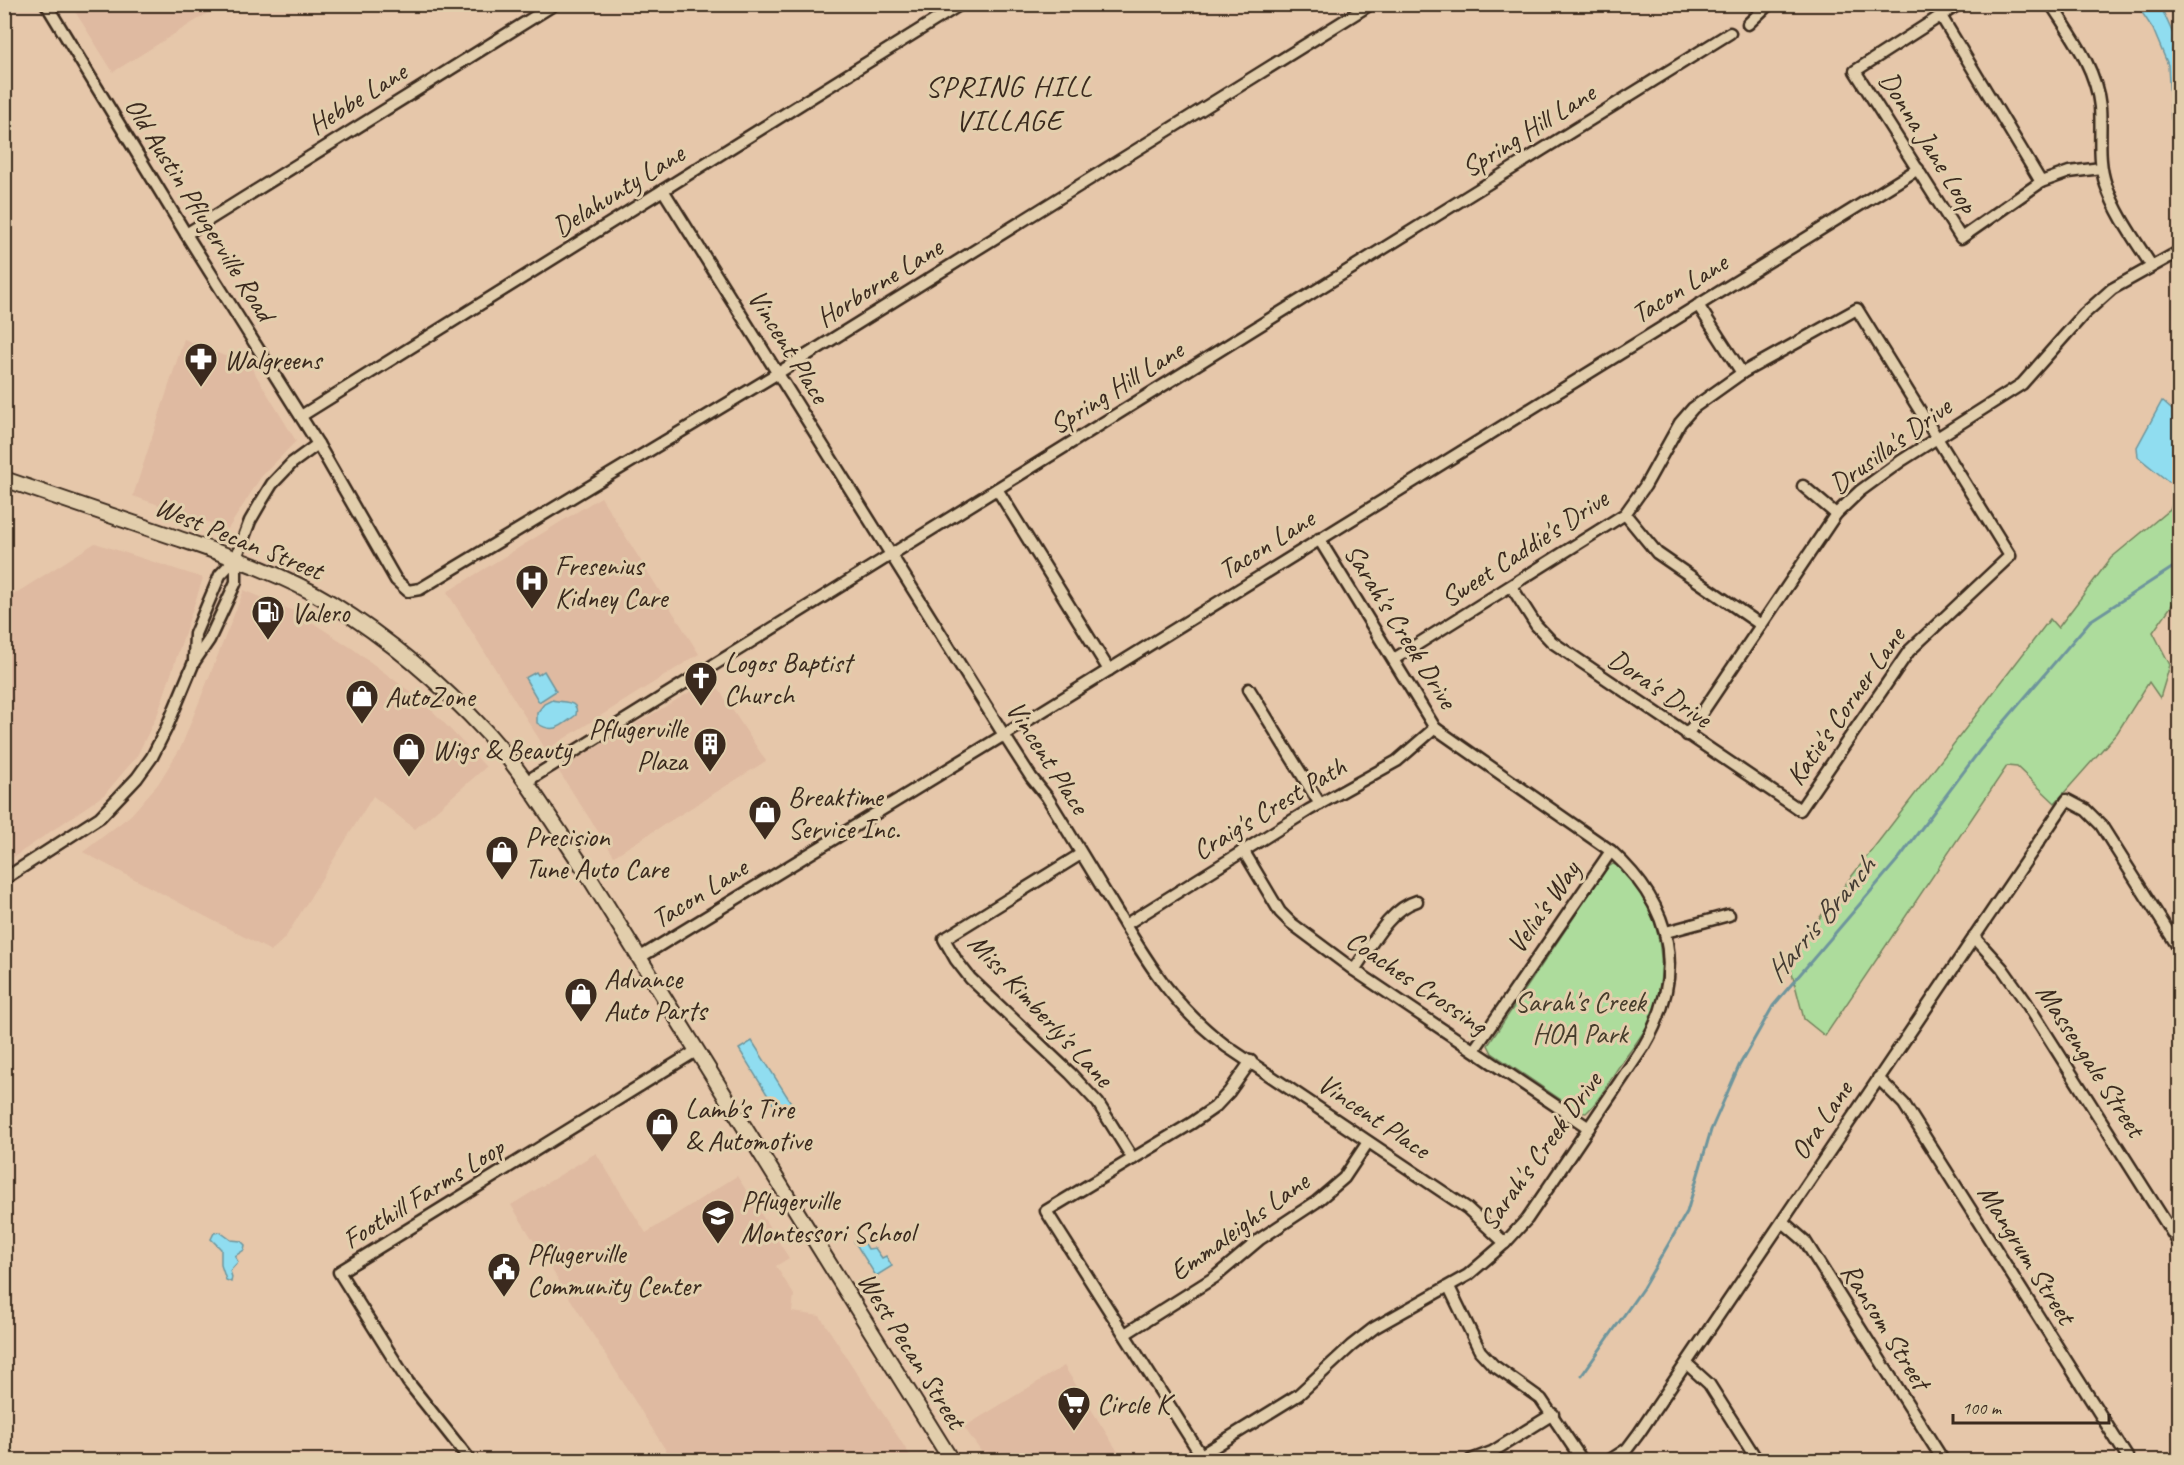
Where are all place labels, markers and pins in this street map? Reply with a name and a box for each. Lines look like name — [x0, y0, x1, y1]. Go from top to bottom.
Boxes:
pharmacy icon: Walgreens — [183, 341, 219, 388]
place label: Walgreens — [224, 342, 324, 377]
place label: Fresenius Kidney Care — [555, 548, 669, 615]
hospital icon: Fresenius Kidney Care — [514, 563, 550, 610]
fuel station icon: Valero — [250, 594, 286, 641]
place label: Valero — [291, 595, 351, 630]
place label: Logos Baptist Church — [724, 645, 856, 712]
church icon: Logos Baptist Church — [683, 660, 719, 707]
shop icon: AutoZone — [344, 678, 380, 725]
place label: AutoZone — [385, 679, 476, 714]
place label: Pflugerville Plaza — [589, 711, 689, 778]
building icon: Pflugerville Plaza — [692, 726, 728, 773]
shop icon: Wigs & Beauty — [391, 731, 427, 778]
place label: Wigs & Beauty — [432, 732, 574, 767]
place label: Breaktime Service Inc. — [788, 779, 900, 846]
shop icon: Breaktime Service Inc. — [747, 794, 783, 841]
place label: Precision Tune Auto Care — [525, 819, 670, 886]
shop icon: Precision Tune Auto Care — [484, 834, 520, 881]
place label: Advance Auto Parts — [604, 961, 709, 1028]
shop icon: Advance Auto Parts — [563, 976, 599, 1023]
place label: Lamb's Tire & Automotive — [685, 1091, 813, 1158]
shop icon: Lamb's Tire & Automotive — [644, 1106, 680, 1153]
place label: Pflugerville Montessori School — [741, 1183, 920, 1250]
school or university icon: Pflugerville Montessori School — [700, 1198, 736, 1245]
place label: Pflugerville Community Center — [527, 1236, 702, 1303]
public building icon: Pflugerville Community Center — [486, 1251, 522, 1298]
supermarket icon: Circle K — [1056, 1385, 1092, 1432]
place label: Circle K — [1097, 1386, 1176, 1421]

